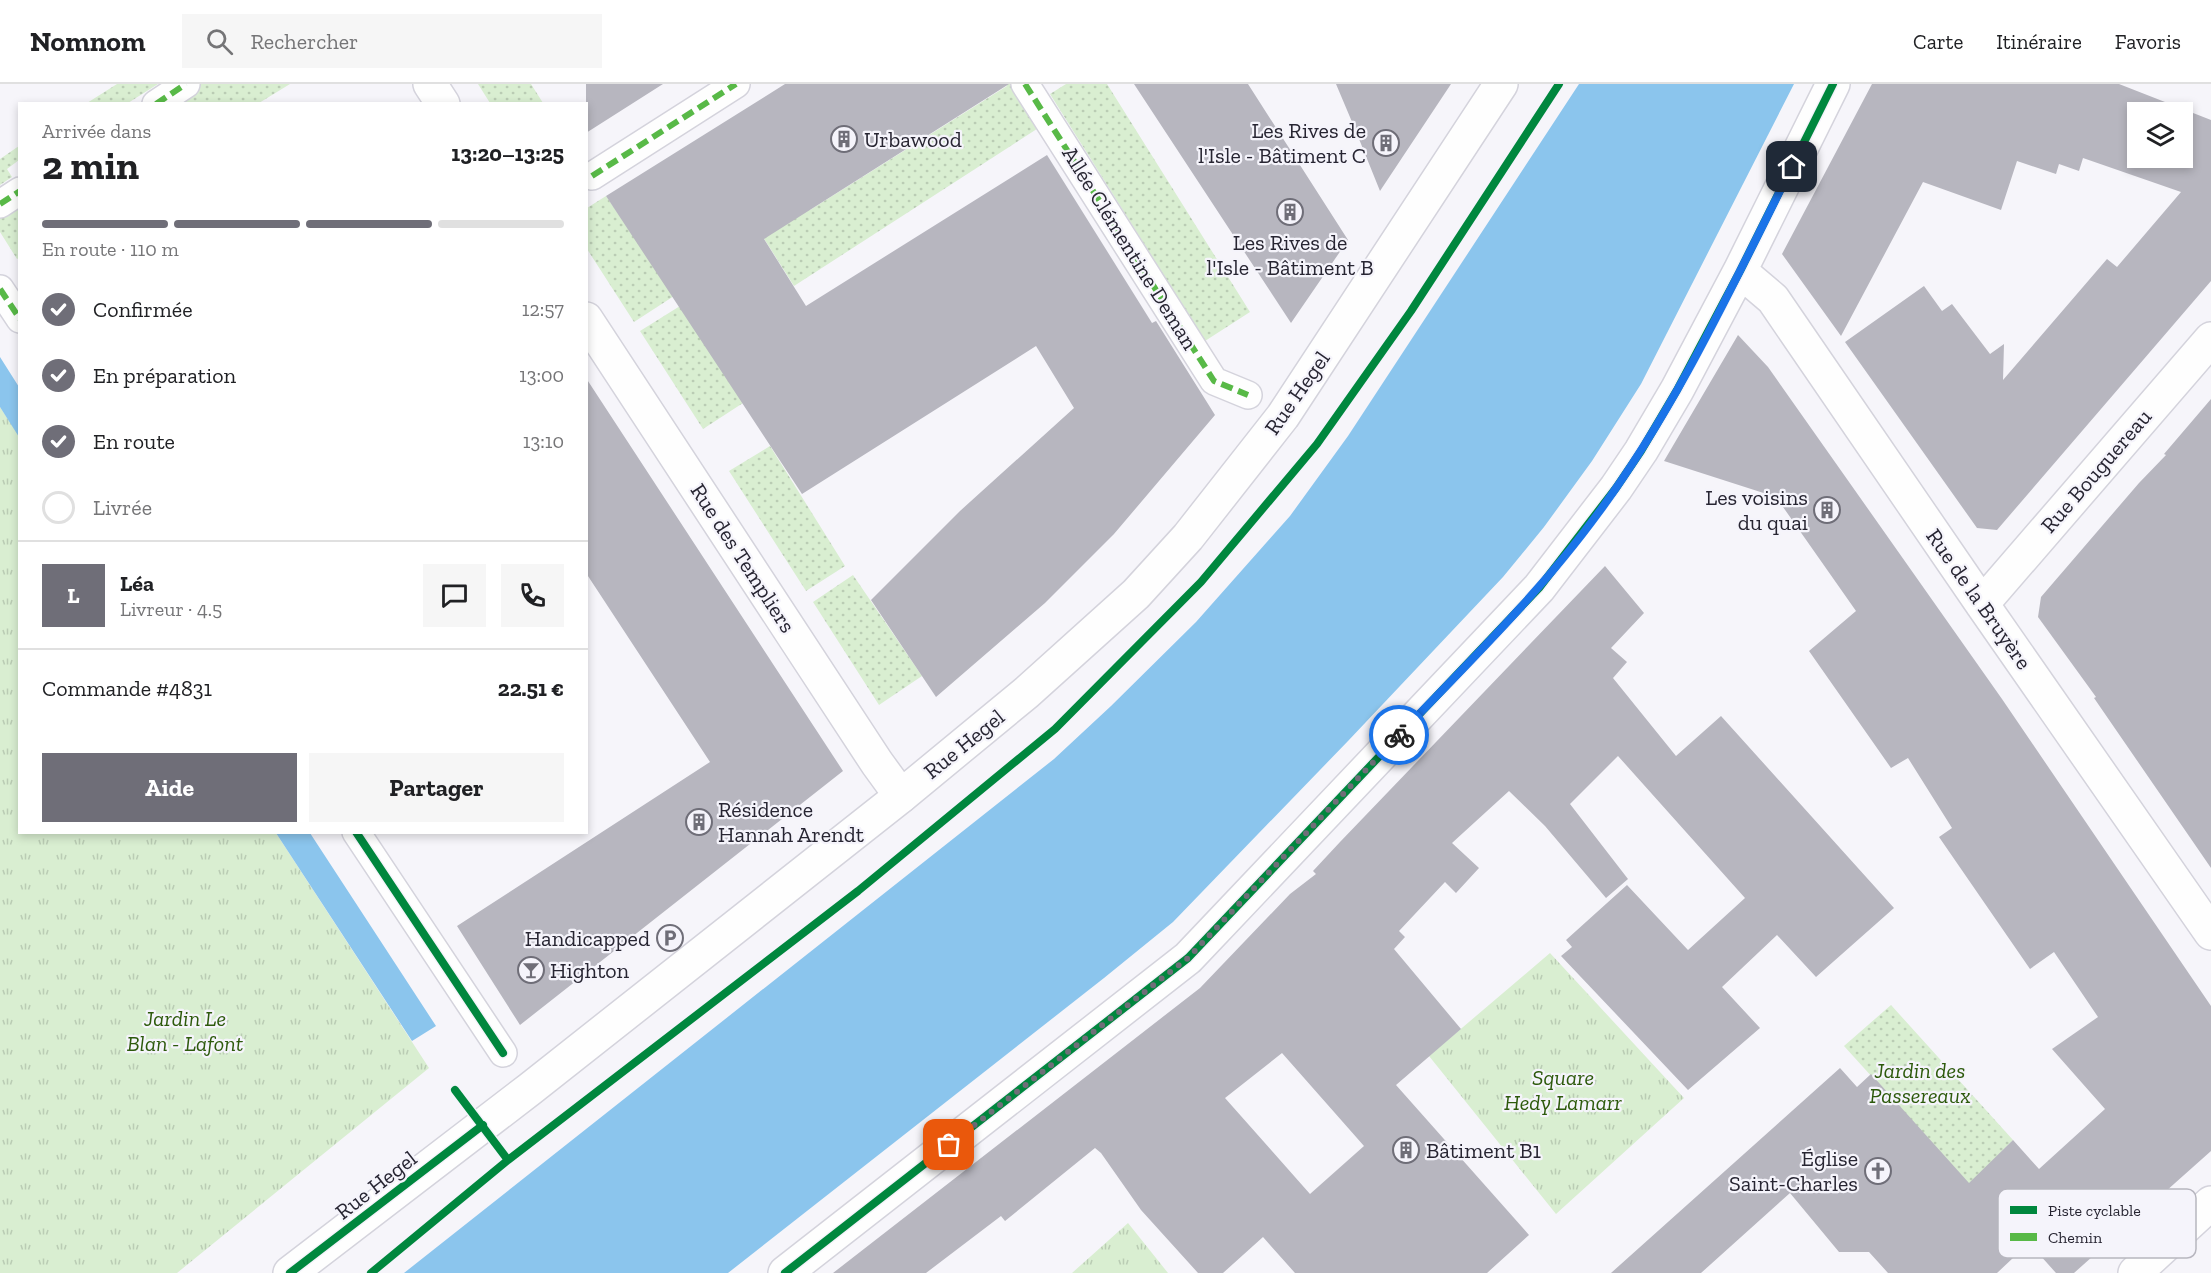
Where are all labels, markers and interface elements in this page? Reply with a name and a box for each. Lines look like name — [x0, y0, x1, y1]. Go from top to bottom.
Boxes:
search box — [182, 14, 602, 68]
text: Nomnom — [30, 25, 146, 58]
icon: search — [203, 25, 236, 58]
text: Rechercher — [251, 28, 358, 55]
text: Carte — [1913, 29, 1963, 54]
text: Itinéraire — [1996, 29, 2082, 54]
text: Favoris — [2115, 29, 2181, 54]
map controls — [2127, 102, 2193, 168]
button: layers — [2127, 102, 2193, 168]
place label: Les Rives de l'Isle - Bâtiment C — [1198, 117, 1366, 169]
text: Arrivée dans — [42, 119, 151, 143]
building icon: Urbawood — [829, 124, 859, 154]
place label: Urbawood — [864, 126, 962, 153]
building icon: Les Rives de l'Isle - Bâtiment C — [1371, 128, 1401, 158]
text: 13:20–13:25 — [451, 140, 564, 167]
street label: Allée Clémentine Deman — [1056, 141, 1204, 355]
pin — [1766, 141, 1817, 192]
text: 2 min — [42, 142, 139, 189]
icon: home — [1775, 150, 1808, 183]
building icon: Les Rives de l'Isle - Bâtiment B — [1275, 197, 1305, 227]
place label: Les Rives de l'Isle - Bâtiment B — [1207, 229, 1373, 281]
text: En route · 110 m — [42, 237, 179, 261]
icon: check — [42, 293, 75, 326]
text: Confirmée — [93, 296, 193, 323]
text: 12:57 — [522, 297, 564, 321]
street label: Rue Hegel — [1258, 346, 1336, 440]
icon: check — [42, 359, 75, 392]
text: En préparation — [93, 362, 236, 389]
text: 13:00 — [519, 363, 564, 387]
street label: Rue Bouguereau — [2035, 403, 2158, 539]
icon: check — [42, 425, 75, 458]
text: En route — [93, 428, 175, 455]
text: 13:10 — [523, 429, 564, 453]
street label: Rue des Templiers — [685, 478, 801, 638]
place label: Les voisins du quai — [1705, 484, 1808, 536]
text: Livrée — [93, 494, 152, 521]
building icon: Les voisins du quai — [1812, 495, 1842, 525]
street label: Rue de la Bruyère — [1920, 523, 2038, 675]
button: chat — [423, 564, 486, 627]
button: phone — [501, 564, 564, 627]
text: Léa — [120, 570, 154, 597]
text: L — [67, 582, 80, 609]
text: Livreur · 4.5 — [120, 597, 222, 621]
text: Commande #4831 — [42, 675, 212, 702]
text: 22.51 € — [498, 675, 564, 702]
street label: Rue Hegel — [918, 703, 1010, 785]
courier — [1369, 705, 1429, 765]
icon: bike — [1383, 719, 1416, 752]
button: Aide — [42, 753, 297, 822]
button: Partager — [309, 753, 564, 822]
place label: Résidence Hannah Arendt — [718, 796, 865, 848]
building icon: Résidence Hannah Arendt — [684, 807, 714, 837]
parking icon: Handicapped — [655, 923, 685, 953]
place label: Handicapped — [525, 925, 650, 952]
bar icon: Highton — [516, 955, 546, 985]
place label: Highton — [550, 957, 630, 984]
park label: Jardin Le Blan - Lafont — [127, 1005, 244, 1057]
park label: Jardin des Passereaux — [1869, 1057, 1971, 1109]
park label: Square Hedy Lamarr — [1504, 1064, 1622, 1116]
pin — [923, 1119, 974, 1170]
icon: bag — [932, 1128, 965, 1161]
building icon: Bâtiment B1 — [1391, 1135, 1421, 1165]
place label: Bâtiment B1 — [1426, 1137, 1542, 1164]
street label: Rue Hegel — [330, 1145, 422, 1225]
place label: Église Saint-Charles — [1729, 1145, 1858, 1197]
church icon: Église Saint-Charles — [1863, 1156, 1893, 1186]
legend — [1998, 1189, 2196, 1258]
text: Piste cyclable — [2048, 1201, 2141, 1220]
text: Chemin — [2048, 1228, 2103, 1247]

